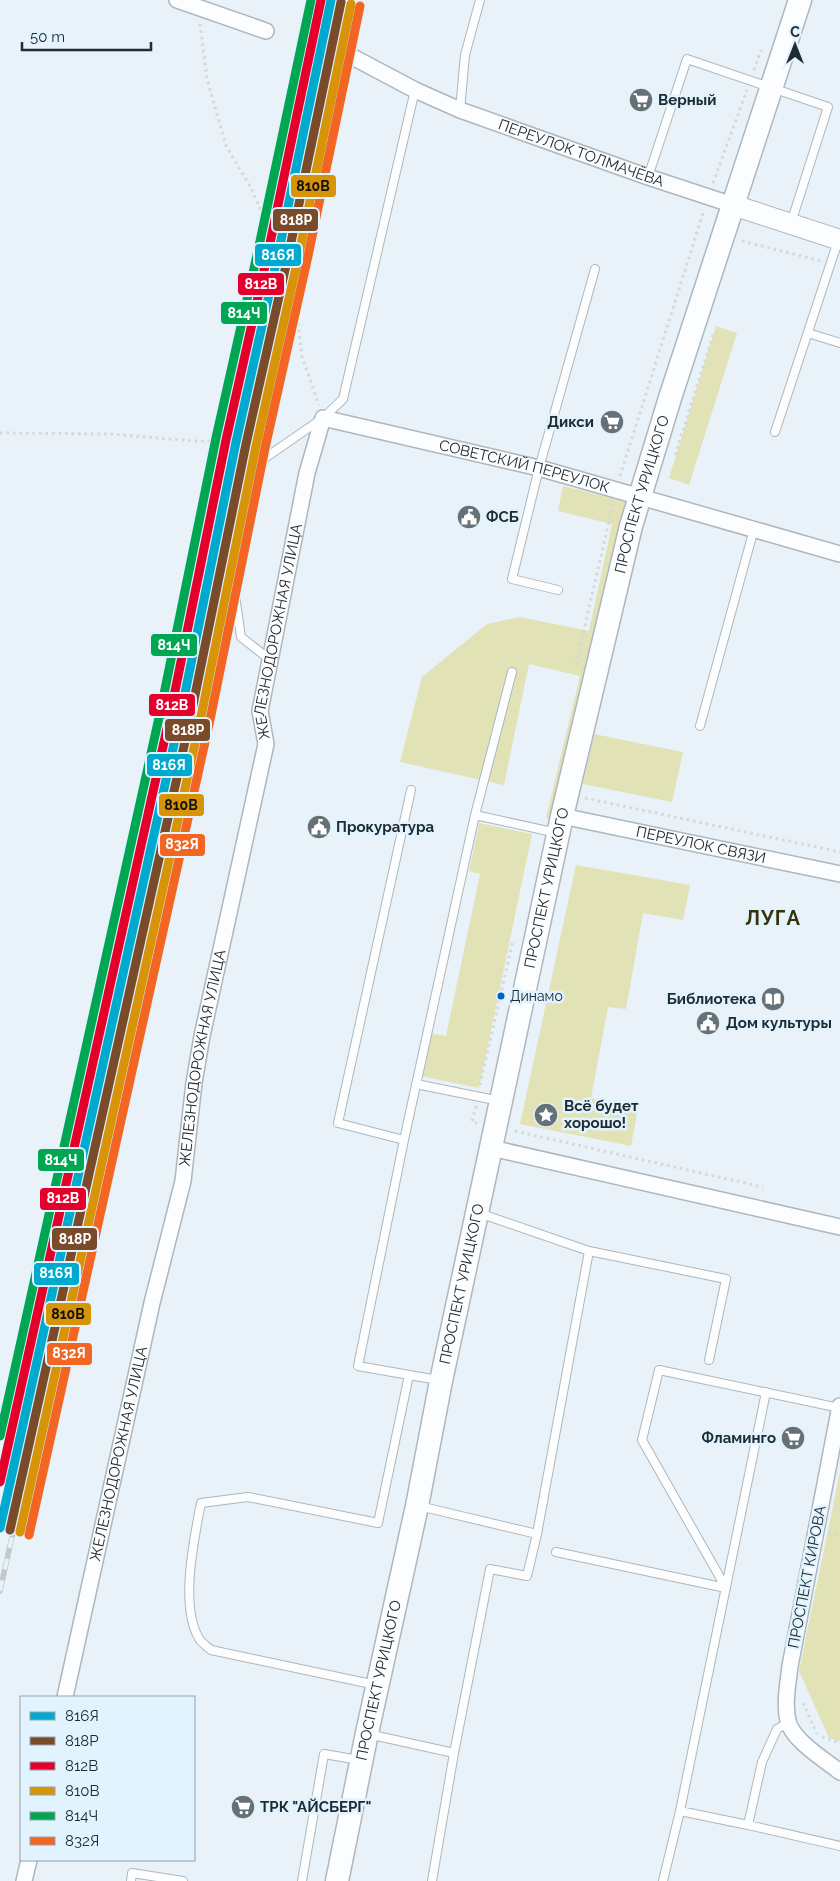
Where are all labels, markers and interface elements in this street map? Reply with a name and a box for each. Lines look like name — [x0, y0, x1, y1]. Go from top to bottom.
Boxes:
scale bar — [22, 20, 151, 52]
north arrow — [770, 20, 820, 70]
text: С — [790, 24, 800, 40]
text: 50 m — [30, 28, 65, 46]
supermarket icon: Верный — [628, 87, 654, 113]
place label: Верный — [658, 91, 716, 109]
street label: ПЕРЕУЛОК ТОЛМАЧЁВА — [496, 115, 666, 191]
line badge: 810В — [290, 174, 337, 198]
text: 810В — [296, 178, 330, 194]
line badge: 818Р — [272, 208, 319, 232]
text: 818Р — [280, 212, 313, 228]
line badge: 816Я — [254, 243, 302, 267]
text: 816Я — [261, 247, 295, 263]
line badge: 812В — [237, 272, 285, 296]
text: 812В — [245, 276, 278, 292]
line badge: 814Ч — [220, 301, 268, 325]
text: 814Ч — [228, 305, 260, 321]
supermarket icon: Дикси — [599, 409, 625, 435]
place label: Дикси — [547, 413, 594, 431]
street label: ПРОСПЕКТ УРИЦКОГО — [611, 413, 673, 575]
street label: СОВЕТСКИЙ ПЕРЕУЛОК — [437, 436, 612, 497]
public building icon: ФСБ — [456, 504, 482, 530]
place label: ФСБ — [486, 508, 519, 526]
street label: ЖЕЛЕЗНОДОРОЖНАЯ УЛИЦА — [250, 522, 306, 741]
line badge: 814Ч — [150, 633, 198, 657]
text: 814Ч — [158, 637, 190, 653]
line badge: 812В — [148, 693, 196, 717]
text: 812В — [156, 697, 189, 713]
line badge: 818Р — [164, 718, 211, 742]
text: 818Р — [172, 722, 205, 738]
line badge: 816Я — [146, 753, 193, 777]
text: 816Я — [152, 757, 186, 773]
line badge: 810В — [158, 793, 205, 817]
text: 810В — [164, 797, 198, 813]
street label: ПРОСПЕКТ УРИЦКОГО — [521, 806, 573, 970]
public building icon: Прокуратура — [306, 814, 332, 840]
place label: Прокуратура — [336, 818, 435, 836]
street label: ПЕРЕУЛОК СВЯЗИ — [634, 823, 768, 867]
line badge: 832Я — [159, 833, 206, 857]
text: 832Я — [165, 836, 199, 852]
district label: ЛУГА — [745, 906, 801, 930]
street label: ЖЕЛЕЗНОДОРОЖНАЯ УЛИЦА — [176, 948, 230, 1167]
library icon: Библиотека — [760, 986, 786, 1012]
place label: Динамо — [510, 988, 563, 1004]
place label: Библиотека — [667, 990, 756, 1008]
marker: Динамо — [496, 991, 506, 1001]
public building icon: Дом культуры — [695, 1010, 721, 1036]
place label: Дом культуры — [726, 1014, 832, 1032]
place label: Всё будет хорошо! — [564, 1097, 639, 1132]
place icon: Всё будет хорошо! — [533, 1102, 559, 1128]
line badge: 814Ч — [37, 1148, 85, 1172]
text: 814Ч — [45, 1152, 77, 1168]
line badge: 812В — [39, 1187, 87, 1211]
text: 812В — [47, 1190, 80, 1206]
street label: ПРОСПЕКТ УРИЦКОГО — [436, 1202, 488, 1366]
line badge: 818Р — [51, 1227, 98, 1251]
text: 818Р — [59, 1231, 92, 1247]
line badge: 816Я — [33, 1262, 80, 1286]
text: 816Я — [39, 1265, 73, 1281]
line badge: 810В — [45, 1302, 92, 1326]
text: 810В — [51, 1306, 85, 1322]
line badge: 832Я — [46, 1342, 93, 1366]
text: 832Я — [52, 1345, 86, 1361]
street label: ЖЕЛЕЗНОДОРОЖНАЯ УЛИЦА — [86, 1345, 151, 1563]
supermarket icon: Фламинго — [780, 1425, 806, 1451]
place label: Фламинго — [701, 1429, 776, 1447]
street label: ПРОСПЕКТ КИРОВА — [784, 1504, 830, 1650]
street label: ПРОСПЕКТ УРИЦКОГО — [353, 1598, 405, 1762]
legend — [20, 1696, 195, 1861]
text: 816Я — [65, 1707, 99, 1725]
text: 818Р — [65, 1732, 99, 1750]
text: 812В — [65, 1757, 98, 1775]
text: 810В — [65, 1782, 100, 1800]
supermarket icon: ТРК "АЙСБЕРГ" — [230, 1794, 256, 1820]
place label: ТРК "АЙСБЕРГ" — [260, 1798, 371, 1816]
text: 814Ч — [65, 1807, 98, 1825]
text: 832Я — [65, 1832, 99, 1850]

